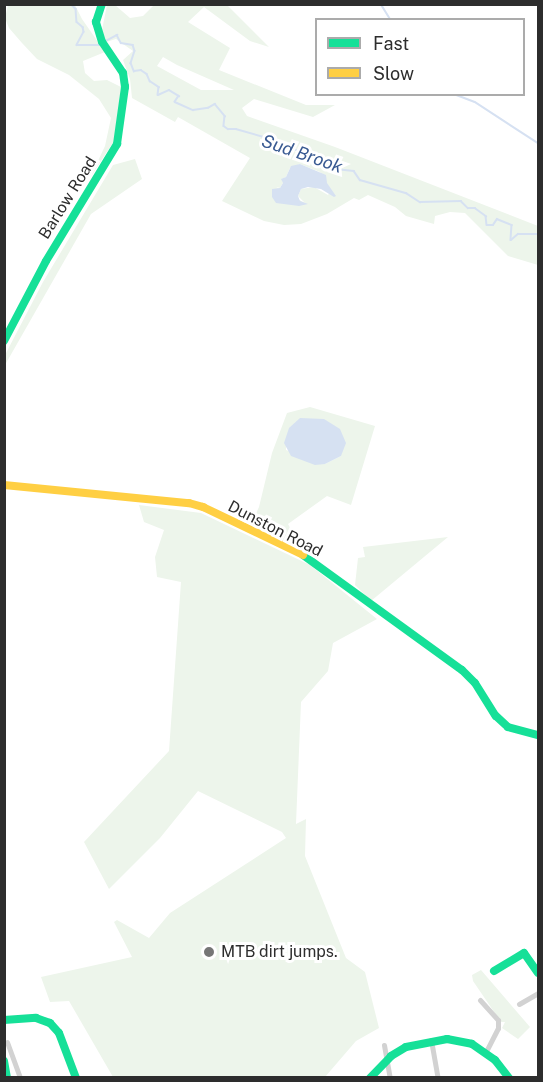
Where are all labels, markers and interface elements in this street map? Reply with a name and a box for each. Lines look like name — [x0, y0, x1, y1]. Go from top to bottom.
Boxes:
legend — [315, 18, 525, 96]
text: Fast — [373, 33, 409, 54]
text: Slow — [373, 63, 414, 84]
water label: Sud Brook — [259, 130, 345, 178]
street label: Barlow Road — [35, 153, 101, 243]
street label: Dunston Road — [224, 497, 326, 561]
place label: MTB dirt jumps. — [221, 942, 338, 962]
marker: MTB dirt jumps. — [202, 945, 216, 959]

